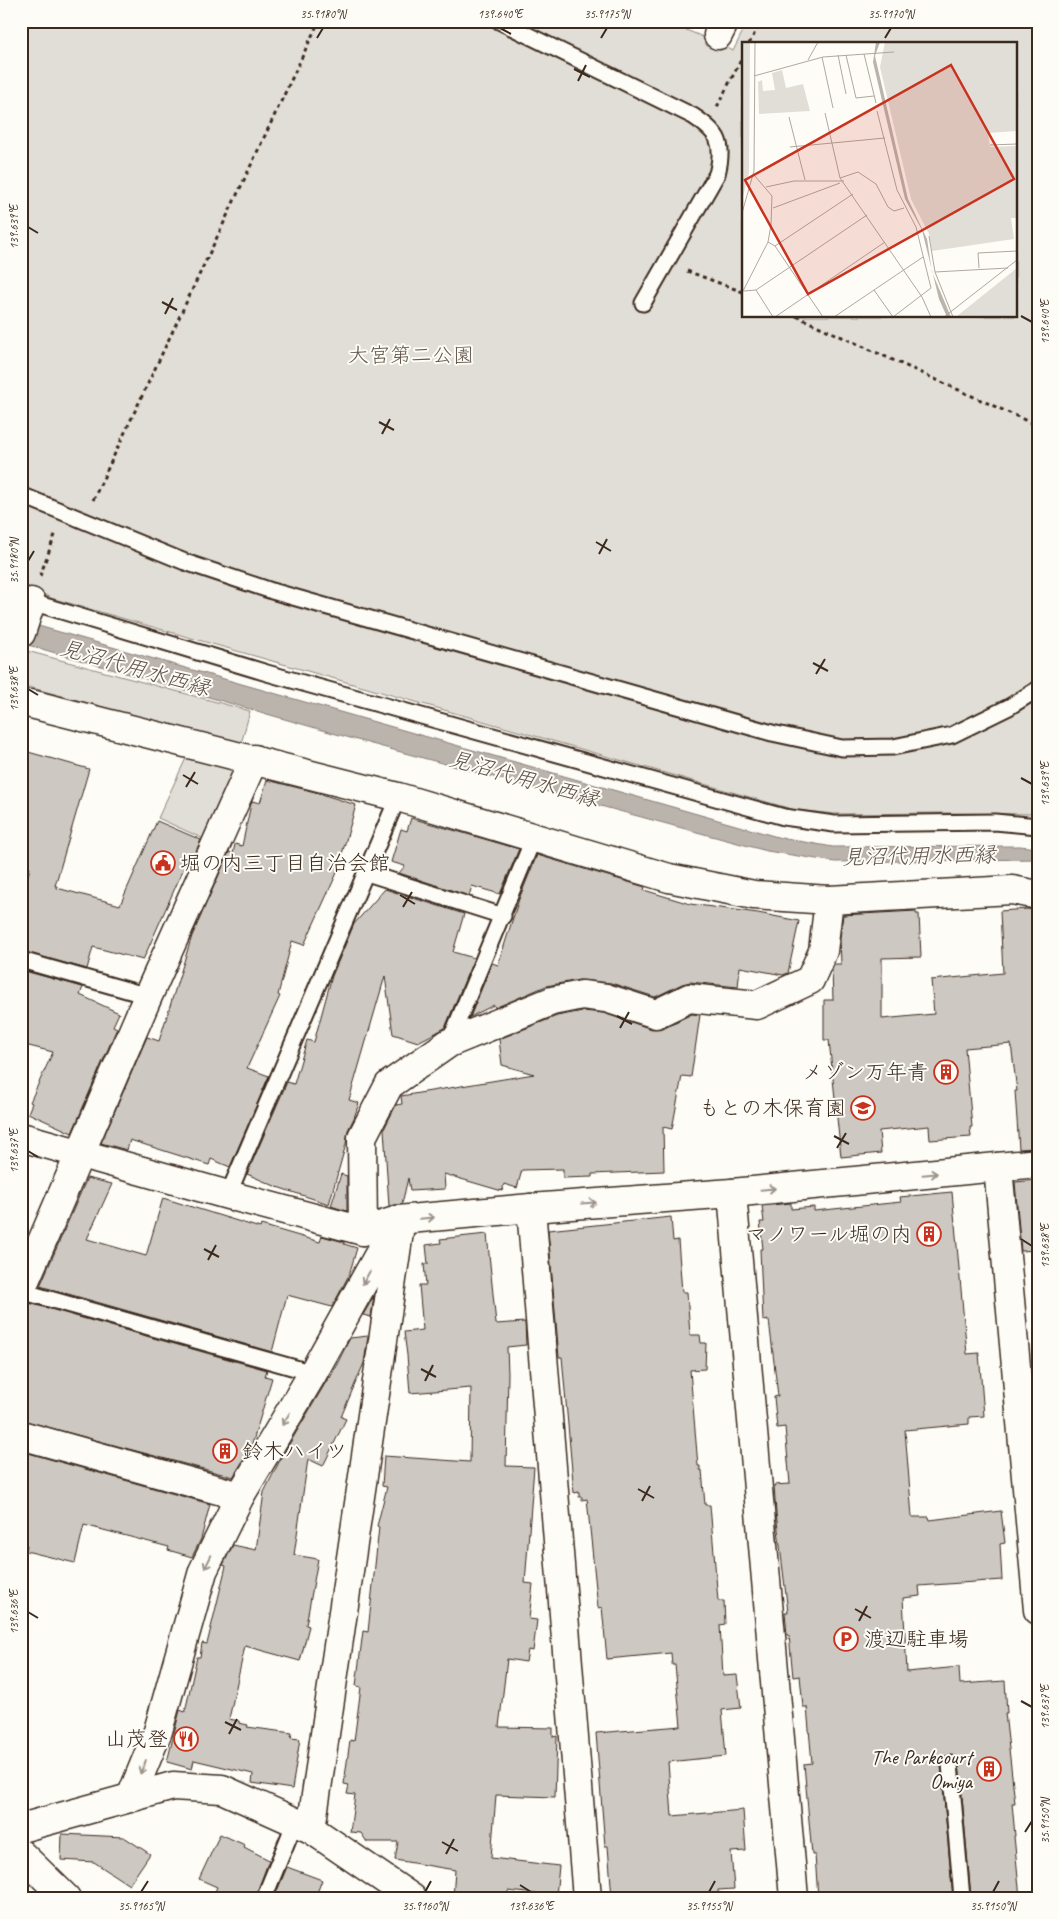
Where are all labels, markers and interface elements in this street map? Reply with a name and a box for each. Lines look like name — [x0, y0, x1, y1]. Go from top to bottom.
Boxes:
text: 35.9180°N — [300, 6, 347, 22]
text: 139.640°E — [478, 6, 524, 22]
text: 35.9175°N — [584, 6, 631, 22]
text: 35.9170°N — [868, 6, 915, 22]
inset map — [742, 42, 1016, 318]
text: 139.639°E — [6, 203, 22, 249]
text: 139.640°E — [1037, 298, 1053, 344]
park label: 大宮第二公園 — [348, 342, 474, 368]
text: 35.9180°N — [6, 537, 22, 584]
water label: 見沼代用水西縁 — [57, 633, 215, 703]
text: 139.638°E — [6, 665, 22, 711]
water label: 見沼代用水西縁 — [446, 744, 604, 814]
text: 139.639°E — [1037, 760, 1053, 806]
water label: 見沼代用水西縁 — [842, 841, 998, 871]
public building icon: 堀の内三丁目自治会館 — [150, 850, 176, 876]
place label: 堀の内三丁目自治会館 — [180, 850, 390, 876]
place label: メゾン万年青 — [802, 1059, 928, 1085]
building icon: メゾン万年青 — [933, 1059, 959, 1085]
place label: もとの木保育園 — [699, 1095, 846, 1121]
school or university icon: もとの木保育園 — [850, 1095, 876, 1121]
text: 139.637°E — [6, 1127, 22, 1173]
one-way arrow — [922, 1169, 938, 1178]
one-way arrow — [760, 1184, 776, 1194]
one-way arrow — [581, 1199, 597, 1208]
one-way arrow — [419, 1213, 435, 1223]
place label: マノワール堀の内 — [746, 1221, 912, 1247]
building icon: マノワール堀の内 — [916, 1221, 942, 1247]
text: 139.638°E — [1037, 1222, 1053, 1268]
one-way arrow — [360, 1270, 370, 1285]
one-way arrow — [280, 1412, 290, 1426]
building icon: 鈴木ハイツ — [212, 1438, 238, 1464]
place label: 鈴木ハイツ — [242, 1438, 347, 1464]
one-way arrow — [203, 1554, 212, 1569]
text: 139.636°E — [6, 1588, 22, 1634]
parking icon: 渡辺駐車場 — [833, 1626, 859, 1652]
place label: 渡辺駐車場 — [864, 1626, 969, 1652]
text: 139.637°E — [1037, 1683, 1053, 1729]
place label: 山茂登 — [105, 1726, 168, 1752]
restaurant icon: 山茂登 — [173, 1726, 199, 1752]
place label: The Parkcourt Omiya — [871, 1744, 975, 1794]
building icon: The Parkcourt Omiya — [976, 1756, 1002, 1782]
one-way arrow — [138, 1759, 148, 1774]
text: 35.9150°N — [1037, 1797, 1053, 1844]
text: 35.9165°N — [118, 1898, 165, 1914]
text: 35.9160°N — [402, 1898, 449, 1914]
text: 139.636°E — [509, 1898, 555, 1914]
text: 35.9155°N — [686, 1898, 733, 1914]
text: 35.9150°N — [970, 1898, 1017, 1914]

